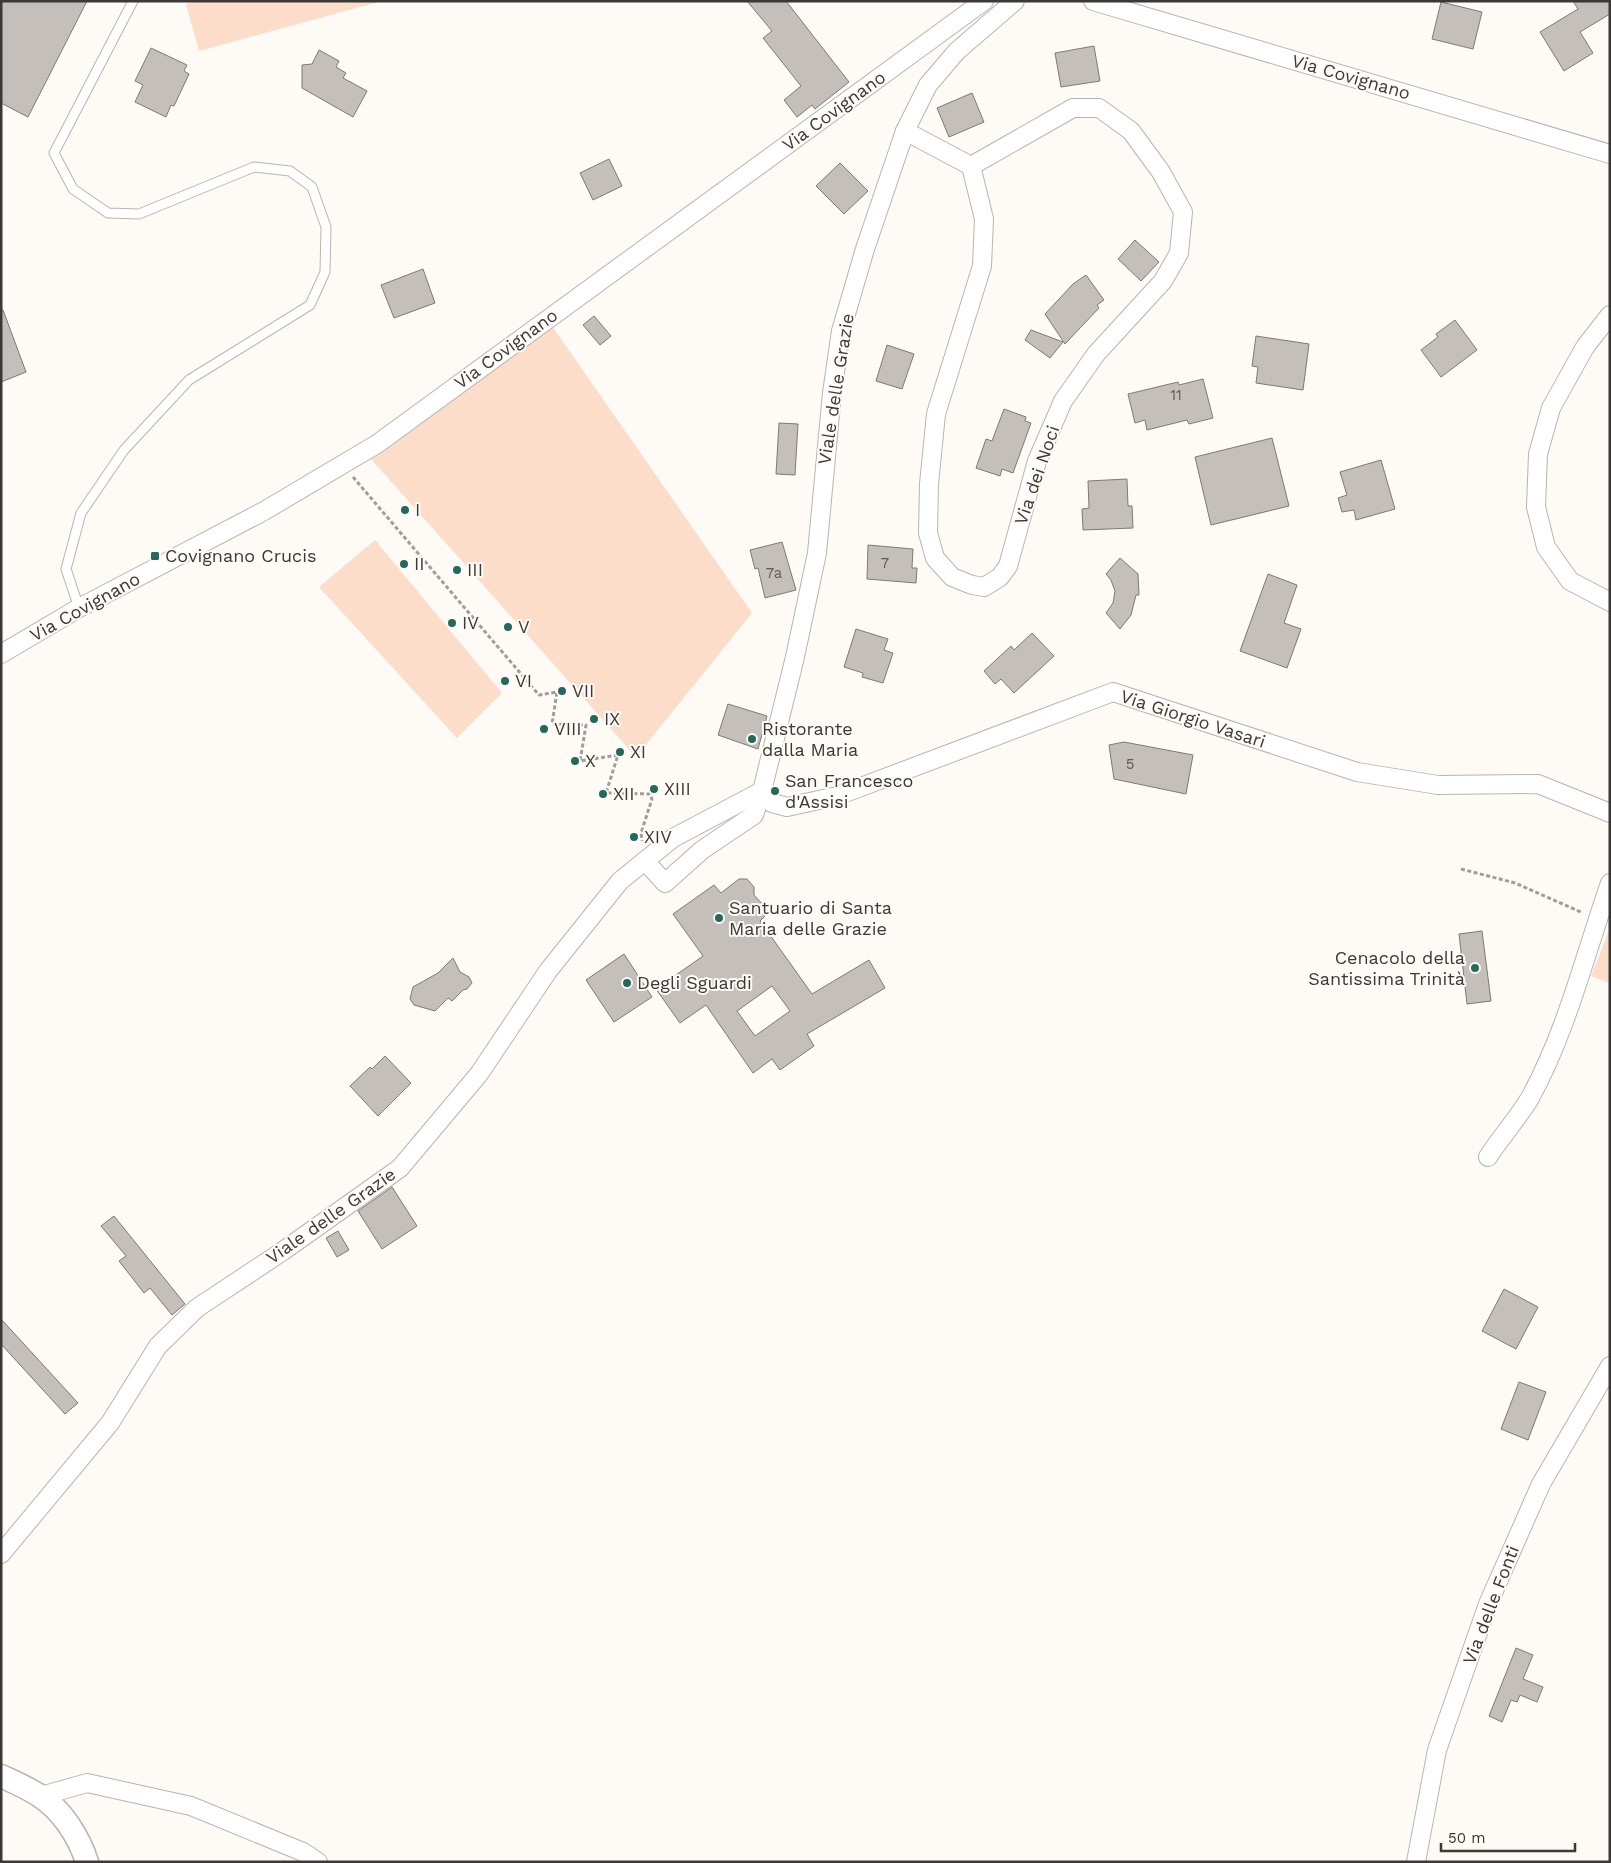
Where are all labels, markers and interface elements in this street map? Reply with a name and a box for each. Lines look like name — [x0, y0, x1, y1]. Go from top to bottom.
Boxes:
street label: Via Covignano — [1289, 50, 1413, 103]
street label: Via Covignano — [778, 66, 889, 155]
street label: Via Covignano — [450, 304, 561, 393]
street label: Viale delle Grazie — [813, 312, 858, 466]
house number: 11 — [1170, 386, 1182, 404]
street label: Via dei Noci — [1010, 422, 1063, 527]
place label: I — [415, 499, 420, 520]
marker: I — [399, 504, 411, 516]
place label: Covignano Crucis — [165, 545, 316, 566]
marker: Covignano Crucis — [149, 550, 161, 562]
place label: II — [414, 553, 425, 574]
house number: 7 — [881, 554, 889, 572]
marker: II — [398, 558, 410, 570]
place label: III — [467, 559, 483, 580]
marker: III — [451, 564, 463, 576]
house number: 7a — [766, 564, 783, 582]
street label: Via Covignano — [26, 568, 143, 645]
place label: IV — [462, 612, 479, 633]
place label: V — [518, 616, 530, 637]
marker: IV — [446, 617, 458, 629]
marker: V — [502, 621, 514, 633]
place label: VI — [515, 670, 532, 691]
marker: VI — [499, 675, 511, 687]
place label: VII — [572, 680, 594, 701]
marker: VII — [556, 685, 568, 697]
street label: Via Giorgio Vasari — [1118, 685, 1268, 752]
place label: IX — [604, 708, 620, 729]
marker: IX — [588, 713, 600, 725]
place label: VIII — [554, 718, 582, 739]
place label: Ristorante dalla Maria — [762, 718, 858, 760]
marker: VIII — [538, 723, 550, 735]
marker: Ristorante dalla Maria — [746, 733, 758, 745]
place label: XI — [630, 741, 646, 762]
marker: XI — [614, 746, 626, 758]
place label: X — [585, 750, 596, 771]
marker: X — [569, 755, 581, 767]
house number: 5 — [1126, 755, 1134, 773]
place label: San Francesco d'Assisi — [785, 770, 913, 812]
place label: XIII — [664, 778, 691, 799]
place label: XII — [613, 783, 634, 804]
marker: XIII — [648, 783, 660, 795]
marker: San Francesco d'Assisi — [769, 785, 781, 797]
marker: XII — [597, 788, 609, 800]
place label: XIV — [644, 826, 672, 847]
marker: XIV — [628, 831, 640, 843]
place label: Santuario di Santa Maria delle Grazie — [729, 897, 892, 939]
marker: Santuario di Santa Maria delle Grazie — [713, 912, 725, 924]
place label: Cenacolo della Santissima Trinità — [1308, 947, 1465, 989]
marker: Cenacolo della Santissima Trinità — [1469, 962, 1481, 974]
place label: Degli Sguardi — [637, 972, 752, 993]
marker: Degli Sguardi — [621, 977, 633, 989]
street label: Viale delle Grazie — [262, 1163, 399, 1268]
street label: Via delle Fonti — [1458, 1542, 1523, 1667]
scale bar — [1441, 1820, 1575, 1852]
text: 50 m — [1448, 1829, 1485, 1847]

